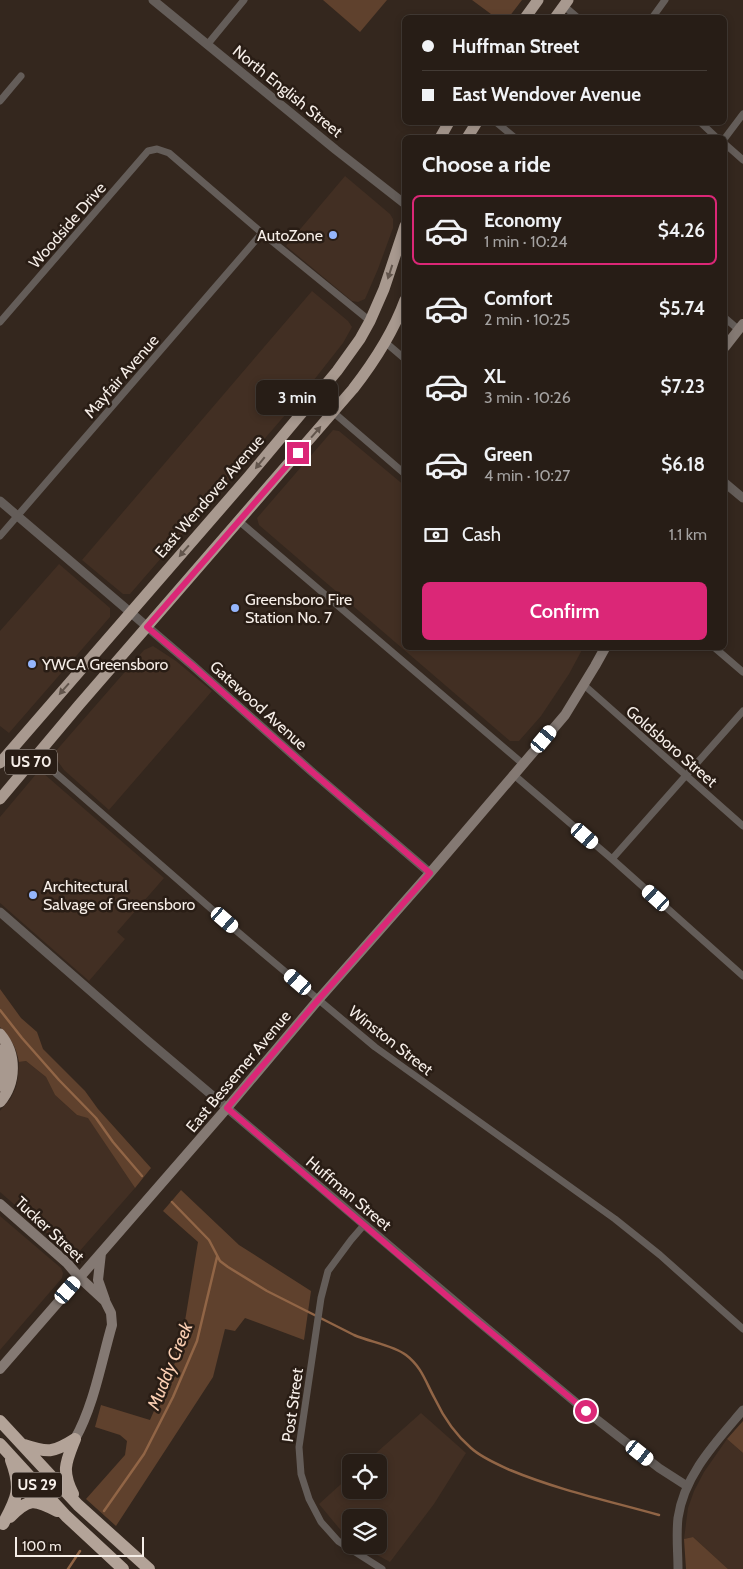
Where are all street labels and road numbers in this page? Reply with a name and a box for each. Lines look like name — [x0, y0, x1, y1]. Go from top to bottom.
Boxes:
street label: North English Street — [229, 41, 347, 142]
street label: Woodside Drive — [25, 179, 110, 272]
street label: Mayfair Avenue — [80, 331, 163, 422]
street label: East Wendover Avenue — [151, 431, 268, 562]
street label: Gatewood Avenue — [206, 657, 311, 754]
street label: Goldsboro Street — [622, 702, 722, 792]
road number: US 70 — [5, 750, 57, 774]
street label: Winston Street — [345, 1002, 437, 1080]
street label: East Bessemer Avenue — [182, 1007, 295, 1136]
street label: Huffman Street — [302, 1152, 396, 1235]
street label: Tucker Street — [11, 1193, 89, 1267]
street label: Post Street — [278, 1366, 307, 1443]
road number: US 29 — [12, 1472, 62, 1498]

